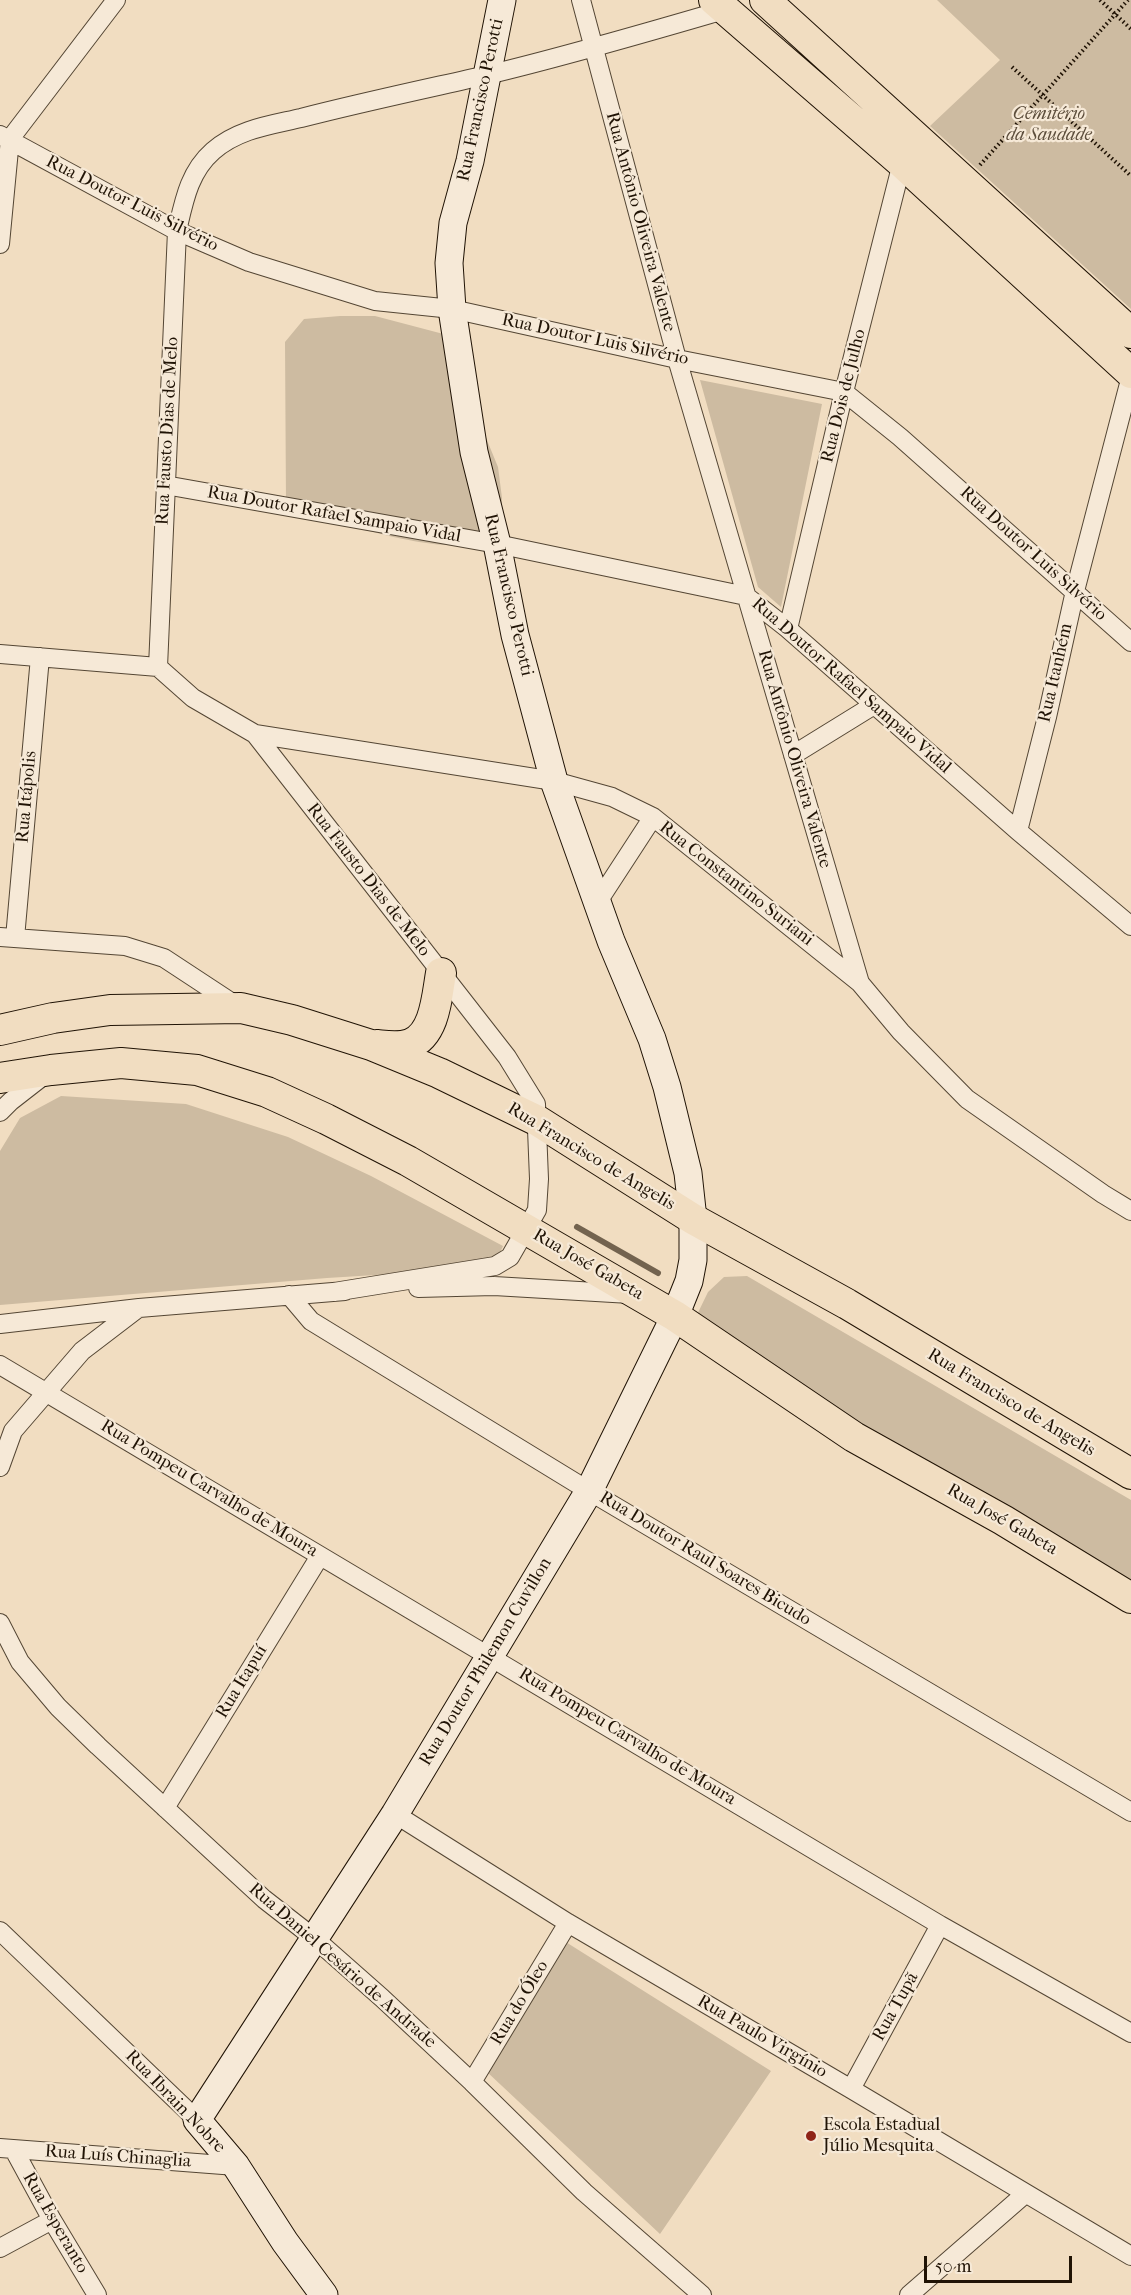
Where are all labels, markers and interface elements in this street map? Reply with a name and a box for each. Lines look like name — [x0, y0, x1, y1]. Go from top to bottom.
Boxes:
street label: Rua Francisco Perotti — [453, 17, 509, 183]
park label: Cemitério da Saudade — [1006, 104, 1092, 146]
street label: Rua Antônio Oliveira Valente — [600, 110, 680, 334]
street label: Rua Doutor Luis Silvério — [42, 151, 222, 257]
street label: Rua Doutor Luis Silvério — [500, 310, 690, 370]
street label: Rua Dois de Julho — [817, 327, 871, 465]
street label: Rua Fausto Dias de Melo — [152, 336, 184, 526]
street label: Rua Doutor Rafael Sampaio Vidal — [205, 482, 463, 548]
street label: Rua Doutor Luis Silvério — [955, 482, 1111, 626]
street label: Rua Francisco Perotti — [479, 512, 537, 678]
street label: Rua Doutor Rafael Sampaio Vidal — [747, 593, 955, 779]
street label: Rua Itanhém — [1034, 621, 1078, 725]
street label: Rua Antônio Oliveira Valente — [752, 647, 836, 871]
street label: Rua Itápolis — [12, 750, 42, 844]
street label: Rua Fausto Dias de Melo — [301, 799, 435, 961]
street label: Rua Constantino Suriani — [654, 817, 818, 951]
street label: Rua Francisco de Angelis — [503, 1098, 679, 1216]
street label: Rua José Gabeta — [529, 1225, 647, 1305]
street label: Rua Francisco de Angelis — [923, 1344, 1099, 1462]
street label: Rua Pompeu Carvalho de Moura — [97, 1416, 321, 1562]
street label: Rua José Gabeta — [943, 1480, 1061, 1560]
street label: Rua Doutor Raul Soares Bicudo — [595, 1487, 815, 1631]
street label: Rua Doutor Philemon Cuvillon — [415, 1554, 557, 1770]
street label: Rua Itapuí — [212, 1641, 272, 1723]
street label: Rua Pompeu Carvalho de Moura — [515, 1664, 739, 1810]
street label: Rua Daniel Cesário de Andrade — [244, 1879, 440, 2053]
street label: Rua do Óleo — [486, 1957, 554, 2049]
street label: Rua Tupã — [868, 1969, 924, 2045]
street label: Rua Paulo Virgínio — [693, 1991, 831, 2083]
street label: Rua Ibrain Nobre — [120, 2046, 230, 2158]
place label: Escola Estadual Júlio Mesquita — [823, 2115, 940, 2158]
marker: Escola Estadual Júlio Mesquita — [804, 2129, 818, 2143]
street label: Rua Luís Chinaglia — [44, 2141, 192, 2173]
street label: Rua Esperanto — [17, 2169, 93, 2277]
scale bar — [927, 2244, 1076, 2282]
text: 50 m — [935, 2256, 971, 2277]

